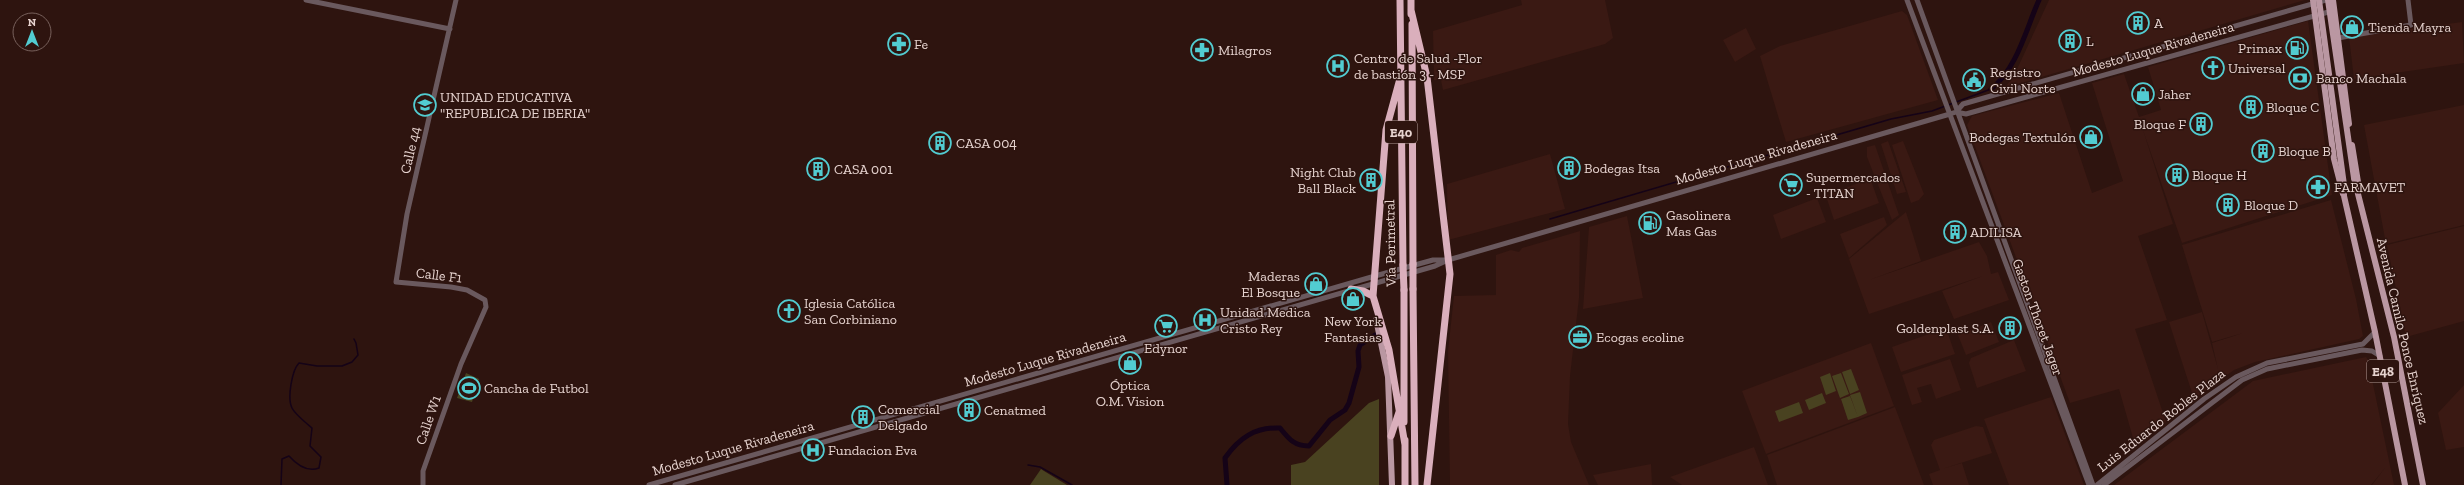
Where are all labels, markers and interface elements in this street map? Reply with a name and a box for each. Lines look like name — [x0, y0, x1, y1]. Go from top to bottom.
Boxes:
building icon: A — [2125, 10, 2151, 36]
north arrow — [12, 12, 52, 52]
shop icon: Tienda Mayra — [2339, 14, 2365, 40]
place label: A — [2154, 15, 2164, 32]
text: N — [28, 16, 37, 29]
street label: Modesto Luque Rivadeneira — [2070, 18, 2236, 81]
place label: Tienda Mayra — [2368, 19, 2452, 36]
building icon: L — [2057, 28, 2083, 54]
pharmacy icon: Fe — [886, 31, 912, 57]
place label: L — [2086, 33, 2094, 50]
fuel station icon: Primax — [2284, 35, 2310, 61]
place label: Fe — [914, 36, 929, 53]
pharmacy icon: Milagros — [1189, 37, 1215, 63]
place label: Primax — [2238, 40, 2282, 57]
place label: Milagros — [1218, 42, 1272, 59]
place label: Centro de Salud -Flor de bastión 3 - MSP — [1354, 50, 1482, 83]
hospital icon: Centro de Salud -Flor de bastión 3 - MSP — [1325, 53, 1351, 79]
church icon: Universal — [2200, 55, 2226, 81]
place label: Universal — [2228, 60, 2286, 77]
place label: Registro Civil Norte — [1990, 64, 2056, 97]
bank icon: Banco Machala — [2287, 65, 2313, 91]
public building icon: Registro Civil Norte — [1961, 67, 1987, 93]
place label: Banco Machala — [2316, 70, 2407, 87]
shop icon: Jaher — [2130, 81, 2156, 107]
place label: Jaher — [2158, 86, 2191, 103]
place label: UNIDAD EDUCATIVA "REPUBLICA DE IBERIA" — [440, 89, 590, 122]
school or university icon: UNIDAD EDUCATIVA "REPUBLICA DE IBERIA" — [412, 92, 438, 118]
building icon: Bloque C — [2238, 94, 2264, 120]
place label: Bloque C — [2266, 99, 2319, 116]
building icon: Bloque F — [2188, 111, 2214, 137]
place label: Bloque F — [2134, 116, 2186, 133]
road number: E40 — [1385, 121, 1417, 143]
street label: Calle 44 — [397, 124, 424, 175]
shop icon: Bodegas Textulón — [2078, 124, 2104, 150]
street label: Modesto Luque Rivadeneira — [1673, 126, 1839, 189]
place label: Bodegas Textulón — [1969, 129, 2076, 146]
building icon: CASA 004 — [927, 130, 953, 156]
place label: CASA 004 — [956, 135, 1017, 152]
building icon: Bloque B — [2250, 138, 2276, 164]
place label: Bloque B — [2278, 143, 2331, 160]
building icon: Bodegas Itsa — [1556, 155, 1582, 181]
building icon: CASA 001 — [805, 156, 831, 182]
place label: Bodegas Itsa — [1584, 160, 1660, 177]
place label: CASA 001 — [834, 161, 893, 178]
building icon: Bloque H — [2164, 162, 2190, 188]
place label: Night Club Ball Black — [1290, 164, 1357, 197]
building icon: Night Club Ball Black — [1358, 167, 1384, 193]
place label: Bloque H — [2192, 167, 2247, 184]
place label: Supermercados - TITAN — [1806, 169, 1900, 202]
supermarket icon: Supermercados - TITAN — [1778, 172, 1804, 198]
pharmacy icon: FARMAVET — [2305, 174, 2331, 200]
place label: FARMAVET — [2334, 179, 2406, 196]
building icon: Bloque D — [2215, 192, 2241, 218]
place label: Bloque D — [2244, 197, 2298, 214]
street label: Vía Perimetral — [1381, 199, 1400, 288]
place label: Gasolinera Mas Gas — [1666, 207, 1731, 240]
fuel station icon: Gasolinera Mas Gas — [1637, 210, 1663, 236]
building icon: ADILISA — [1942, 219, 1968, 245]
place label: ADILISA — [1970, 224, 2023, 241]
street label: Avenida Camilo Ponce Enríquez — [2373, 236, 2432, 427]
street label: Gaston Thoret Jager — [2008, 256, 2067, 378]
street label: Calle F1 — [415, 264, 464, 287]
place label: Maderas El Bosque — [1241, 268, 1300, 301]
shop icon: Maderas El Bosque — [1303, 271, 1329, 297]
shop icon: New York Fantasias — [1340, 286, 1366, 312]
place label: Iglesia Católica San Corbiniano — [804, 295, 897, 328]
church icon: Iglesia Católica San Corbiniano — [776, 298, 802, 324]
place label: Unidad Medica Cristo Rey — [1220, 304, 1311, 337]
hospital icon: Unidad Medica Cristo Rey — [1192, 307, 1218, 333]
supermarket icon: Edynor — [1153, 313, 1179, 339]
place label: New York Fantasias — [1324, 313, 1382, 346]
building icon: Goldenplast S.A. — [1997, 315, 2023, 341]
place label: Goldenplast S.A. — [1896, 320, 1994, 337]
office icon: Ecogas ecoline — [1567, 324, 1593, 350]
street label: Modesto Luque Rivadeneira — [962, 328, 1128, 391]
place label: Ecogas ecoline — [1596, 329, 1685, 346]
place label: Edynor — [1144, 340, 1188, 357]
shop icon: Óptica O.M. Vision — [1117, 350, 1143, 376]
road number: E48 — [2367, 360, 2399, 382]
street label: Luis Eduardo Robles Plaza — [2094, 365, 2229, 476]
sports icon: Cancha de Futbol — [456, 375, 482, 401]
place label: Óptica O.M. Vision — [1096, 377, 1164, 410]
place label: Cancha de Futbol — [484, 380, 589, 397]
street label: Calle W1 — [412, 393, 445, 447]
building icon: Cenatmed — [956, 397, 982, 423]
place label: Comercial Delgado — [878, 401, 940, 434]
place label: Cenatmed — [984, 402, 1046, 419]
building icon: Comercial Delgado — [850, 404, 876, 430]
street label: Modesto Luque Rivadeneira — [650, 417, 816, 480]
hospital icon: Fundacion Eva — [800, 437, 826, 463]
place label: Fundacion Eva — [828, 442, 917, 459]

